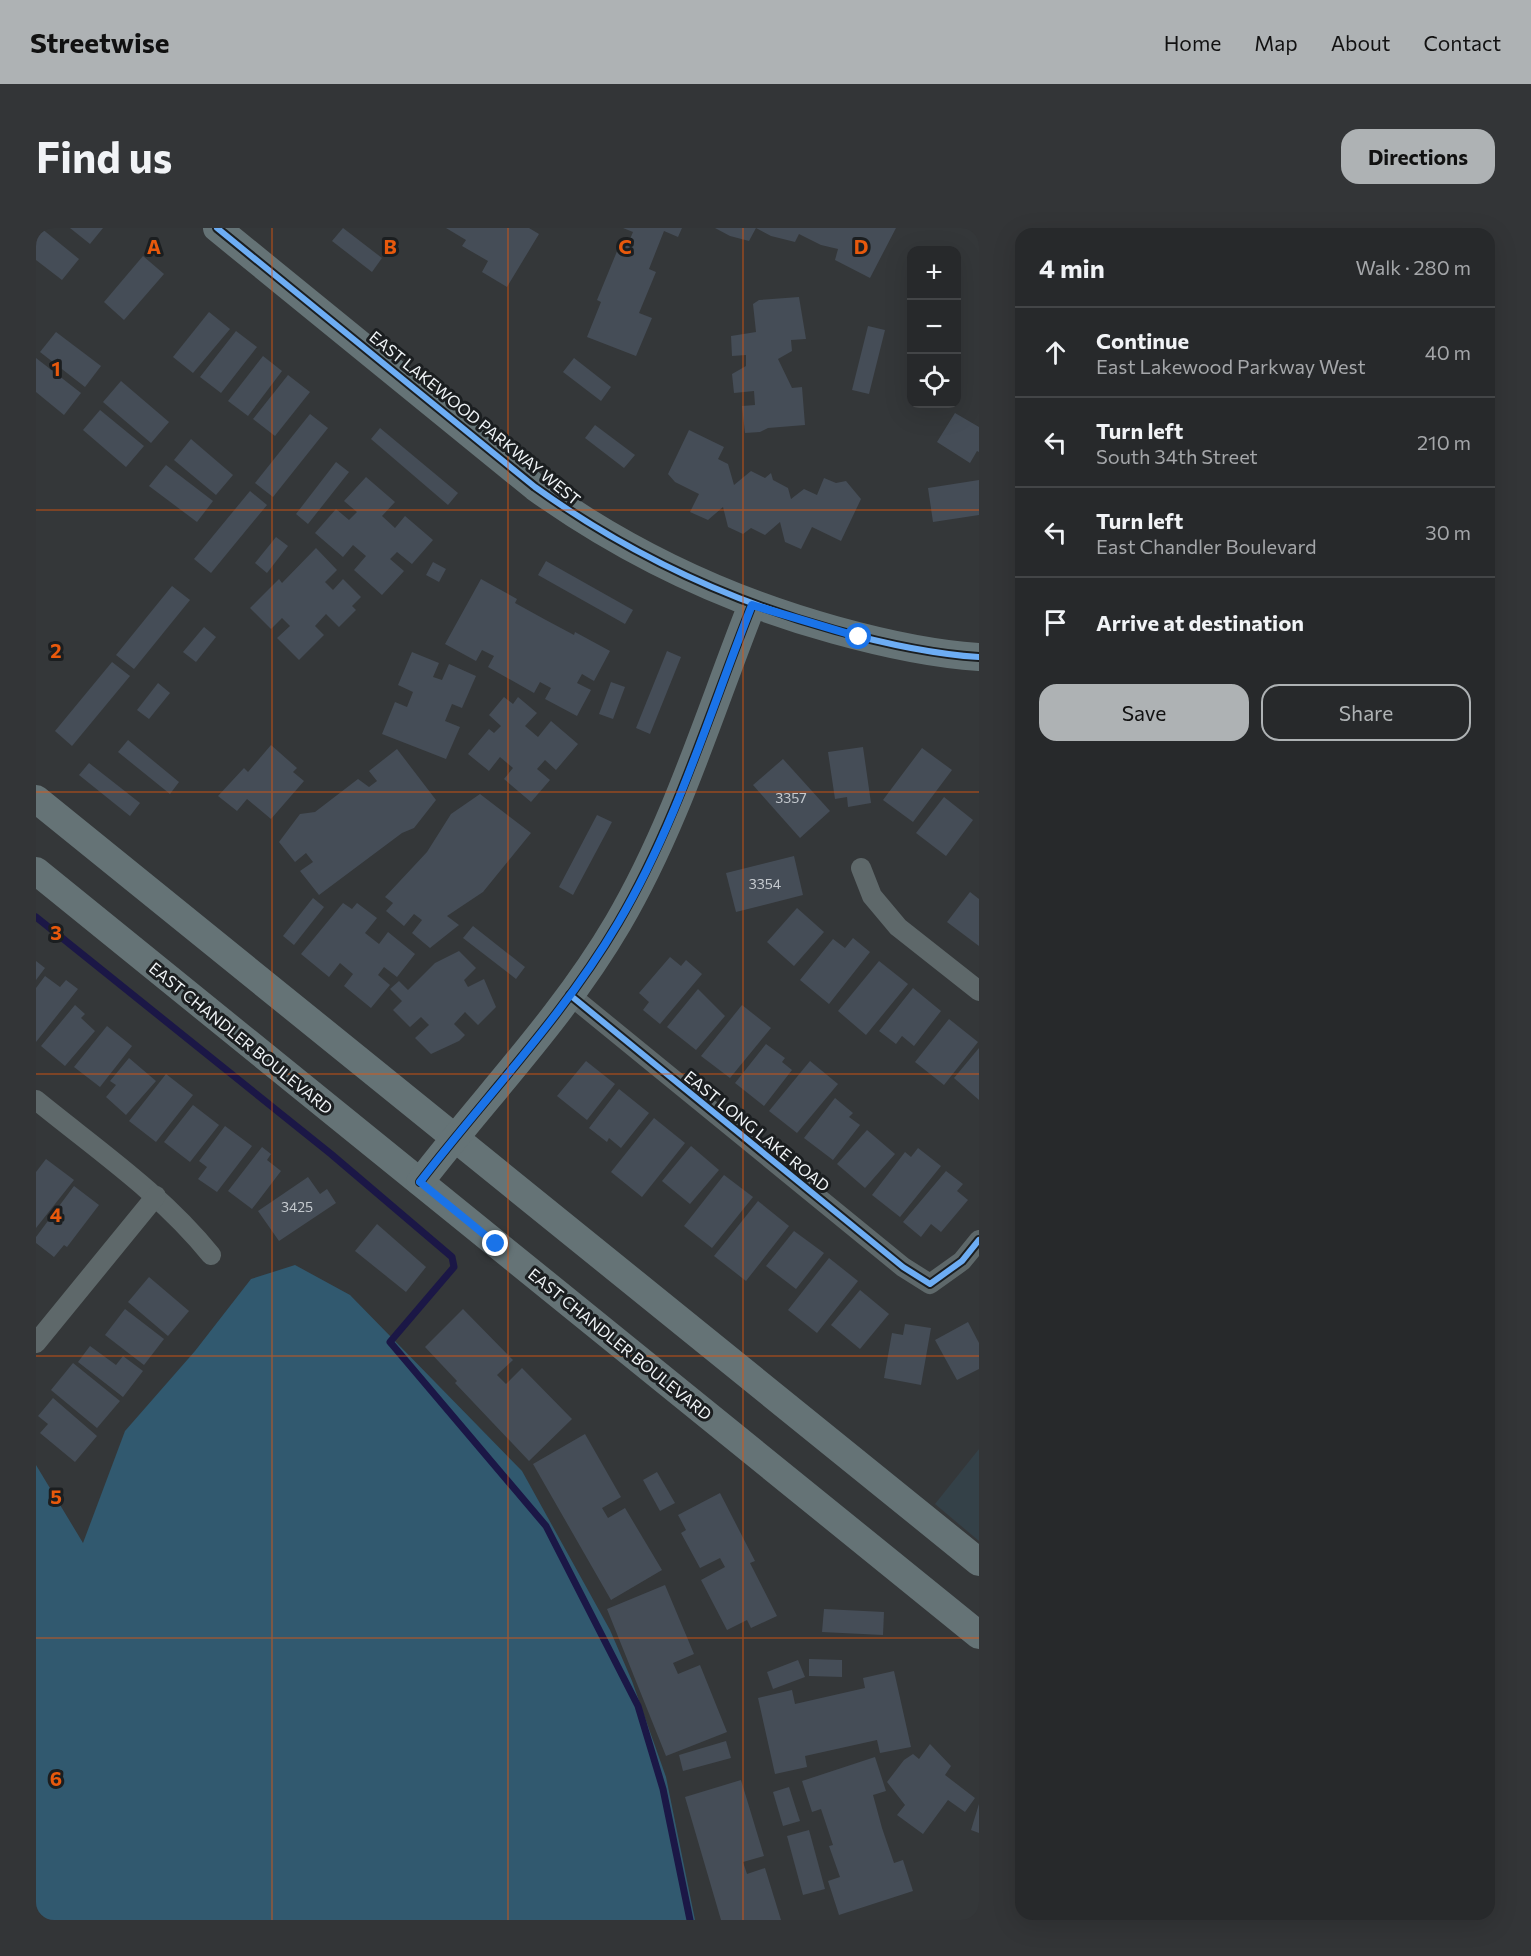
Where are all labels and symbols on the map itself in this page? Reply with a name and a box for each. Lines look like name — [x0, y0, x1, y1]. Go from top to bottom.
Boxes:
text: A — [147, 234, 161, 258]
text: B — [383, 234, 397, 258]
text: C — [618, 234, 632, 258]
text: D — [854, 234, 868, 258]
street label: EAST LAKEWOOD PARKWAY WEST — [366, 327, 585, 509]
text: 1 — [51, 356, 61, 380]
route start — [845, 623, 871, 649]
text: 2 — [50, 638, 62, 662]
house number: 3357 — [775, 789, 807, 806]
house number: 3354 — [749, 875, 782, 892]
text: 3 — [50, 920, 62, 944]
street label: EAST CHANDLER BOULEVARD — [146, 958, 337, 1117]
street label: EAST LONG LAKE ROAD — [681, 1066, 834, 1195]
house number: 3425 — [281, 1198, 313, 1215]
text: 4 — [50, 1202, 62, 1226]
route end — [482, 1230, 508, 1256]
street label: EAST CHANDLER BOULEVARD — [525, 1264, 716, 1423]
text: 5 — [50, 1484, 62, 1508]
text: 6 — [50, 1766, 62, 1790]

